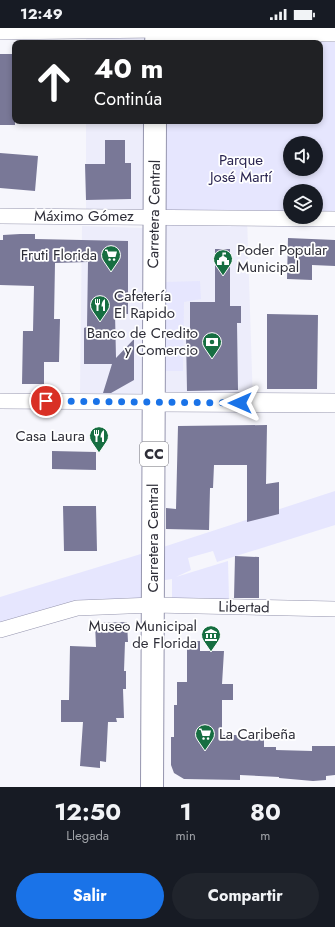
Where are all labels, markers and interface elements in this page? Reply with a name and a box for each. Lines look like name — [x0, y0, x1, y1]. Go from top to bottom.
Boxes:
text: 12:49 — [20, 3, 63, 25]
text: 40 m — [94, 48, 163, 89]
icon: ahead — [28, 56, 80, 108]
text: Continúa — [94, 86, 162, 112]
map controls — [283, 136, 323, 224]
button: sound — [283, 136, 323, 176]
park label: Parque José Martí — [208, 149, 273, 188]
street label: Carretera Central — [142, 159, 166, 269]
button: layers — [283, 184, 323, 224]
street label: Máximo Gómez — [34, 205, 134, 227]
place label: Poder Popular Municipal — [237, 239, 328, 278]
place label: Fruti Florida — [21, 244, 97, 266]
supermarket icon: Fruti Florida — [100, 244, 122, 272]
public building icon: Poder Popular Municipal — [212, 248, 234, 276]
place label: Cafetería El Rapido — [114, 285, 175, 324]
restaurant icon: Cafetería El Rapido — [89, 294, 111, 322]
place label: Banco de Credito y Comercio — [87, 322, 198, 361]
bank icon: Banco de Credito y Comercio — [201, 331, 223, 359]
position arrow — [219, 382, 261, 424]
pin — [29, 384, 63, 418]
icon: arrive — [35, 390, 57, 412]
place label: Casa Laura — [16, 425, 85, 447]
restaurant icon: Casa Laura — [88, 425, 110, 453]
road number: CC — [140, 442, 168, 466]
street label: Carretera Central — [142, 484, 164, 592]
street label: Libertad — [218, 596, 270, 618]
place label: Museo Municipal de Florida — [88, 615, 197, 654]
museum icon: Museo Municipal de Florida — [200, 624, 222, 652]
supermarket icon: La Caribeña — [194, 723, 216, 751]
place label: La Caribeña — [219, 723, 295, 745]
text: 12:50 — [54, 794, 121, 829]
text: 1 — [179, 794, 192, 829]
text: 80 — [250, 794, 281, 829]
text: Llegada — [66, 826, 109, 845]
text: min — [175, 826, 196, 845]
text: m — [260, 826, 270, 845]
button: Salir — [16, 873, 164, 919]
button: Compartir — [172, 873, 319, 919]

